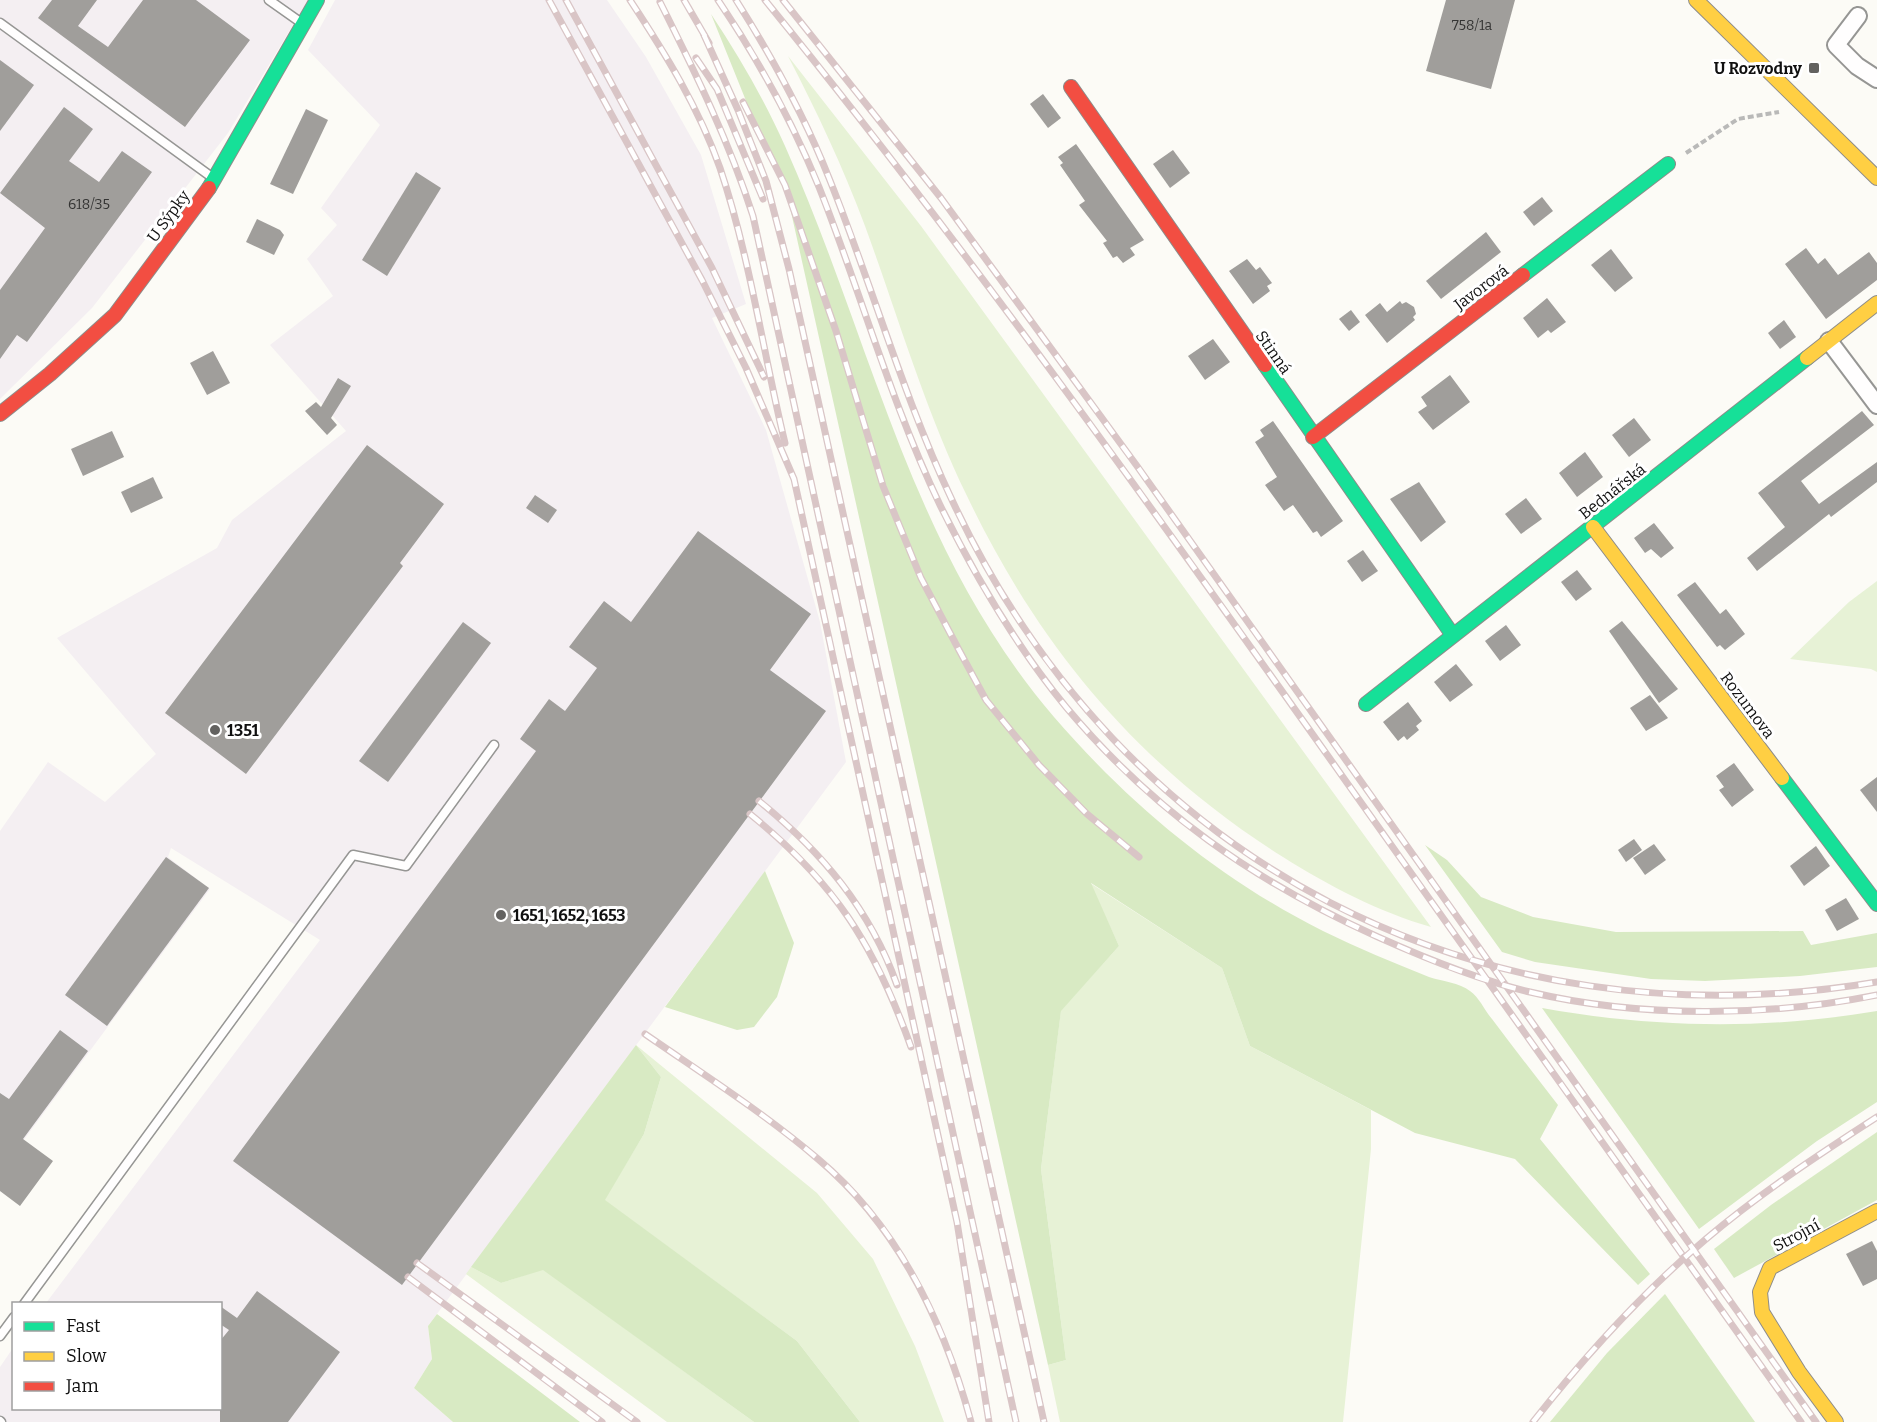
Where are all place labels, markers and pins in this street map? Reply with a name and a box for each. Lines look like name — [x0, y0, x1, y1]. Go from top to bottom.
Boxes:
place label: U Rozvodny — [1714, 59, 1802, 78]
marker: U Rozvodny — [1807, 61, 1821, 75]
place label: 1351 — [227, 721, 259, 740]
marker: 1351 — [208, 723, 222, 737]
place label: 1651, 1652, 1653 — [513, 906, 626, 925]
marker: 1651, 1652, 1653 — [494, 908, 508, 922]

